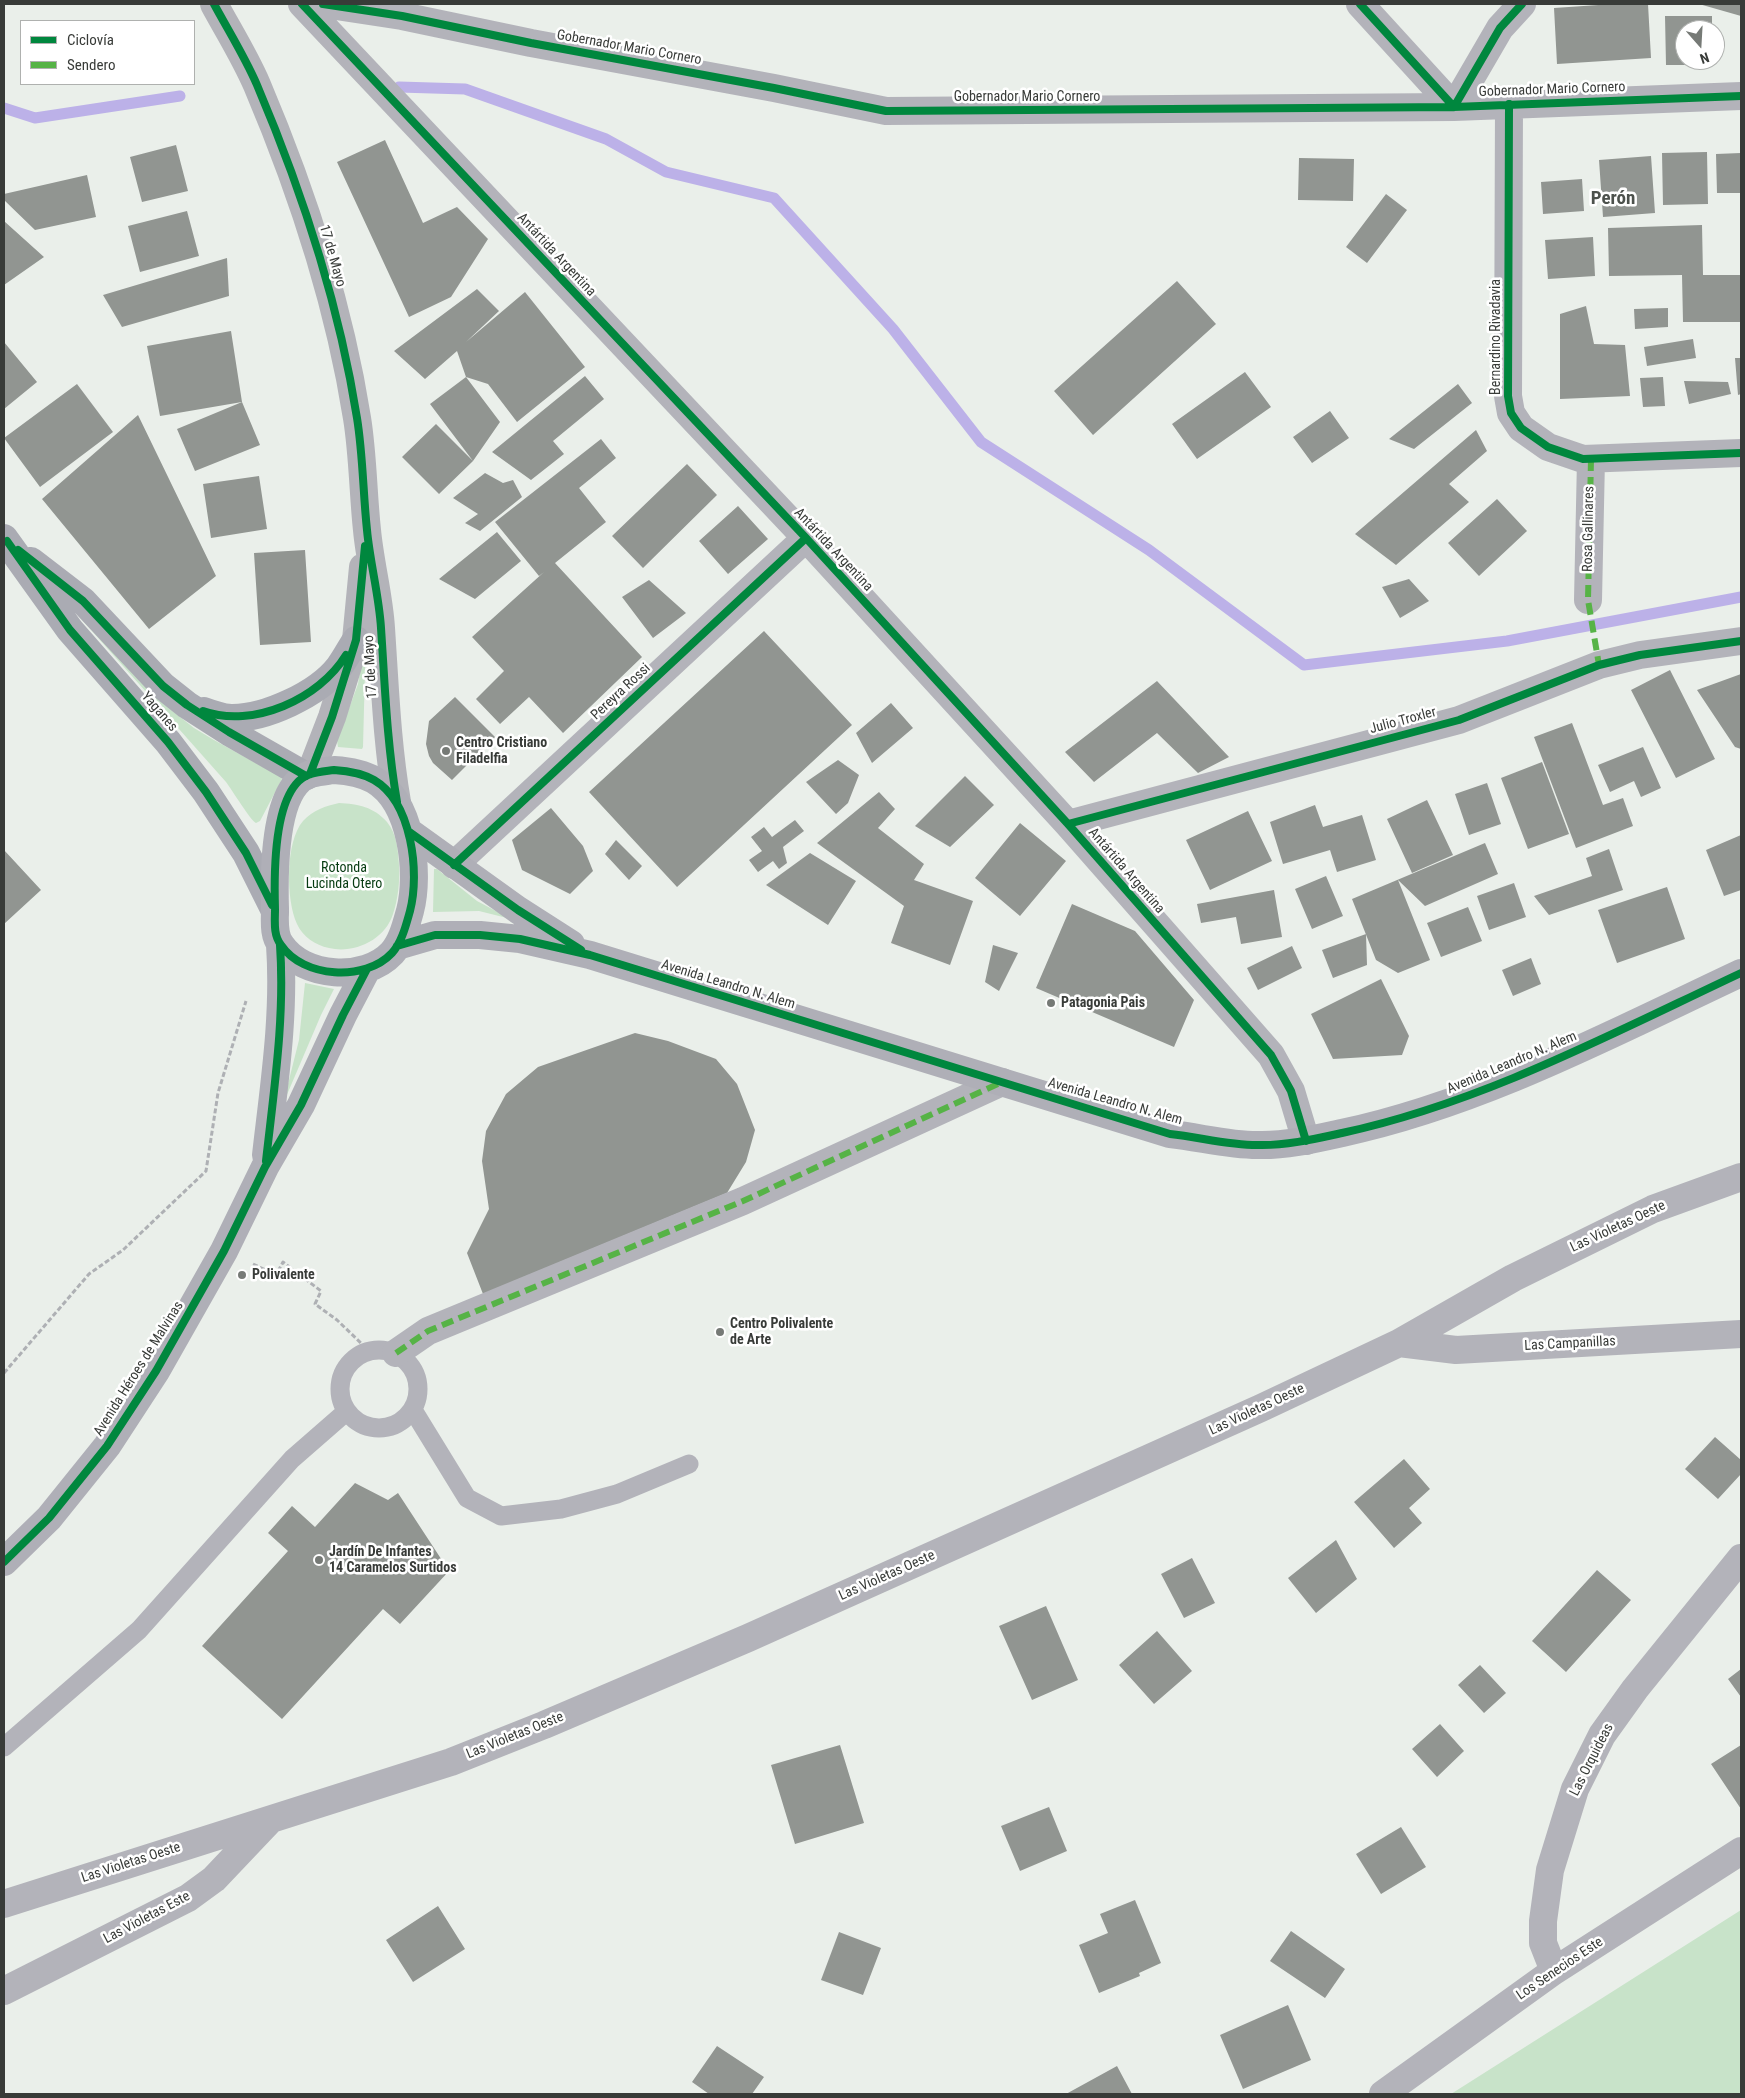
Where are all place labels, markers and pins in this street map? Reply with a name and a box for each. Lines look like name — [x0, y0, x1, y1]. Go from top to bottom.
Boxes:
place label: Centro Cristiano Filadelfia — [456, 735, 547, 768]
marker: Centro Cristiano Filadelfia — [440, 745, 452, 757]
place label: Patagonia Pais — [1061, 995, 1145, 1011]
marker: Patagonia Pais — [1045, 997, 1057, 1009]
place label: Polivalente — [252, 1267, 315, 1283]
marker: Polivalente — [236, 1269, 248, 1281]
place label: Centro Polivalente de Arte — [730, 1316, 833, 1348]
marker: Centro Polivalente de Arte — [714, 1326, 726, 1338]
place label: Jardín De Infantes 14 Caramelos Surtidos — [329, 1544, 457, 1576]
marker: Jardín De Infantes 14 Caramelos Surtidos — [313, 1554, 325, 1566]

